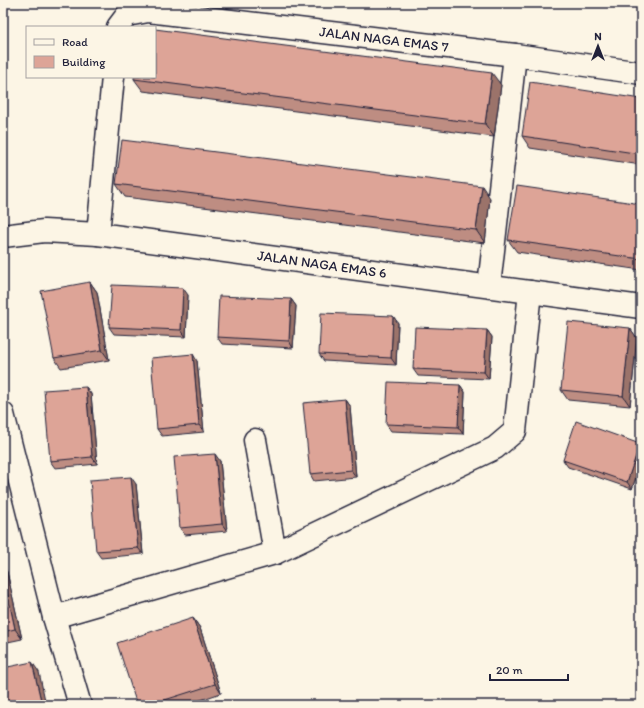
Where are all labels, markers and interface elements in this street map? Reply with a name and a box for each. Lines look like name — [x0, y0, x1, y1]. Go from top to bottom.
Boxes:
street label: JALAN NAGA EMAS 7 — [318, 23, 450, 56]
legend — [26, 26, 156, 78]
north arrow — [578, 26, 618, 66]
text: N — [594, 30, 602, 43]
text: Road — [62, 35, 88, 49]
text: Building — [62, 55, 106, 69]
street label: JALAN NAGA EMAS 6 — [256, 247, 388, 282]
scale bar — [490, 656, 568, 682]
text: 20 m — [496, 663, 523, 677]

